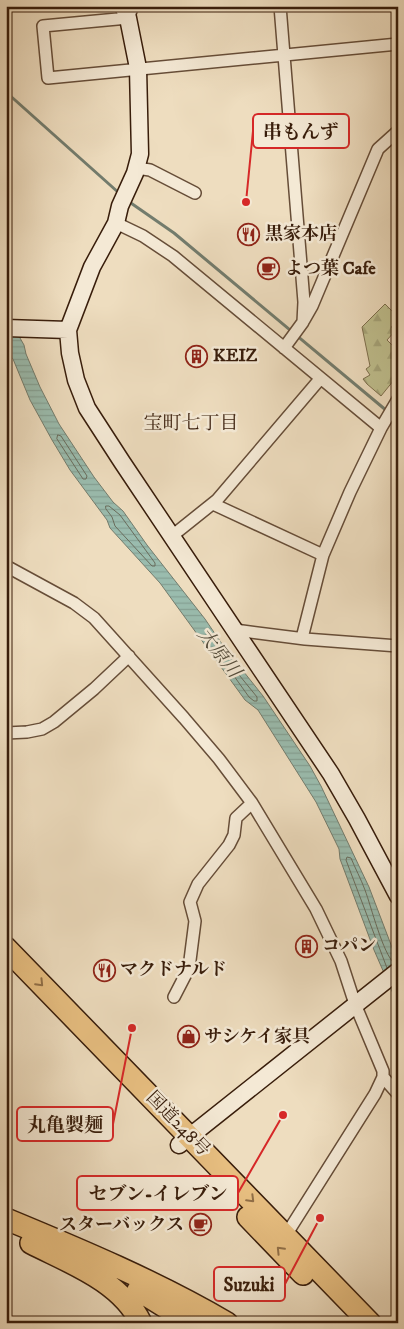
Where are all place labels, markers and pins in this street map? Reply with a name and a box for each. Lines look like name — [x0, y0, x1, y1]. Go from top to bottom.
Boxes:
callout: 串もんず — [253, 114, 349, 148]
restaurant icon: 黒家本店 — [237, 222, 261, 246]
place label: 黒家本店 — [265, 223, 337, 245]
cafe icon: よつ葉 Cafe — [257, 257, 281, 281]
place label: よつ葉 Cafe — [285, 258, 376, 280]
building icon: KEIZ — [185, 344, 209, 368]
place label: KEIZ — [213, 345, 258, 367]
building icon: コパン — [294, 934, 318, 958]
place label: コパン — [322, 935, 376, 957]
restaurant icon: マクドナルド — [92, 958, 116, 982]
place label: マクドナルド — [120, 959, 227, 981]
shop icon: サシケイ家具 — [176, 1025, 200, 1049]
place label: サシケイ家具 — [204, 1026, 310, 1048]
callout: 丸亀製麺 — [17, 1107, 113, 1141]
callout: セブン-イレブン — [77, 1176, 238, 1210]
cafe icon: スターバックス — [188, 1213, 212, 1237]
place label: スターバックス — [59, 1214, 184, 1236]
callout: Suzuki — [214, 1267, 285, 1301]

